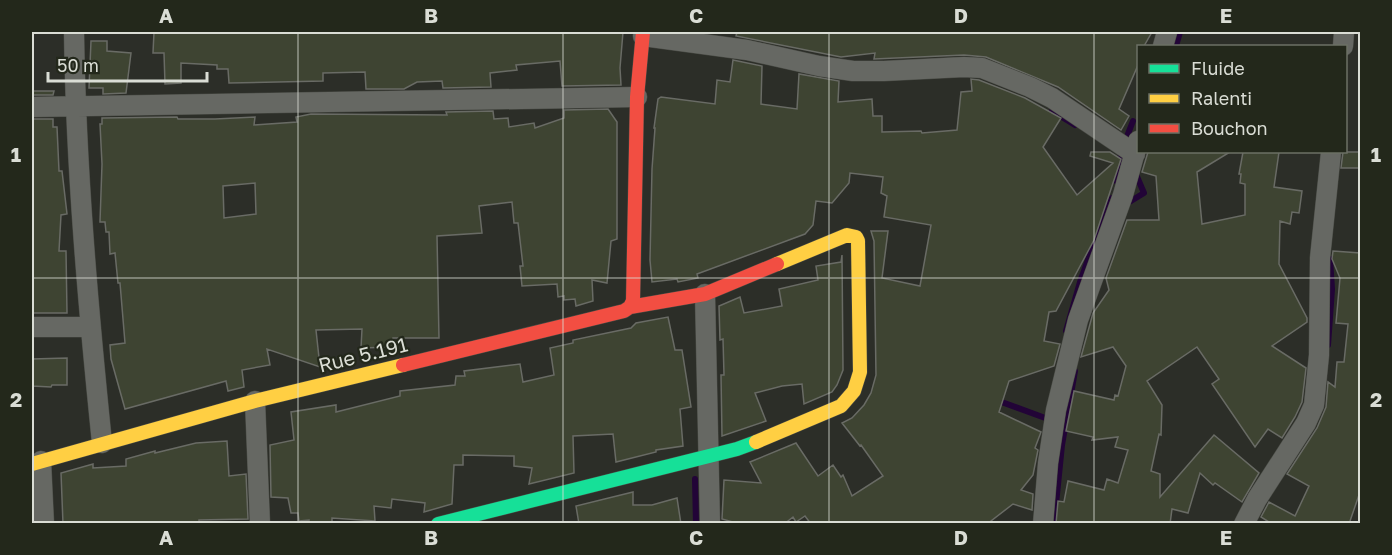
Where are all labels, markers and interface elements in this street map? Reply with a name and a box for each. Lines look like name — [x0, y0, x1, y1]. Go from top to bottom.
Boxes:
text: A — [159, 3, 173, 27]
text: B — [424, 3, 438, 27]
text: C — [689, 3, 703, 27]
text: D — [954, 3, 968, 27]
text: E — [1220, 3, 1232, 27]
scale bar — [48, 45, 207, 83]
legend — [1137, 45, 1347, 153]
text: 50 m — [57, 54, 99, 76]
text: Fluide — [1191, 57, 1245, 79]
text: Ralenti — [1191, 87, 1252, 109]
text: Bouchon — [1191, 117, 1268, 139]
text: 1 — [11, 142, 21, 166]
text: 1 — [1371, 142, 1381, 166]
street label: Rue 5.191 — [316, 331, 410, 377]
text: 2 — [10, 387, 22, 411]
text: 2 — [1370, 387, 1382, 411]
text: A — [159, 525, 173, 549]
text: B — [424, 525, 438, 549]
text: C — [689, 525, 703, 549]
text: D — [954, 525, 968, 549]
text: E — [1220, 525, 1232, 549]

